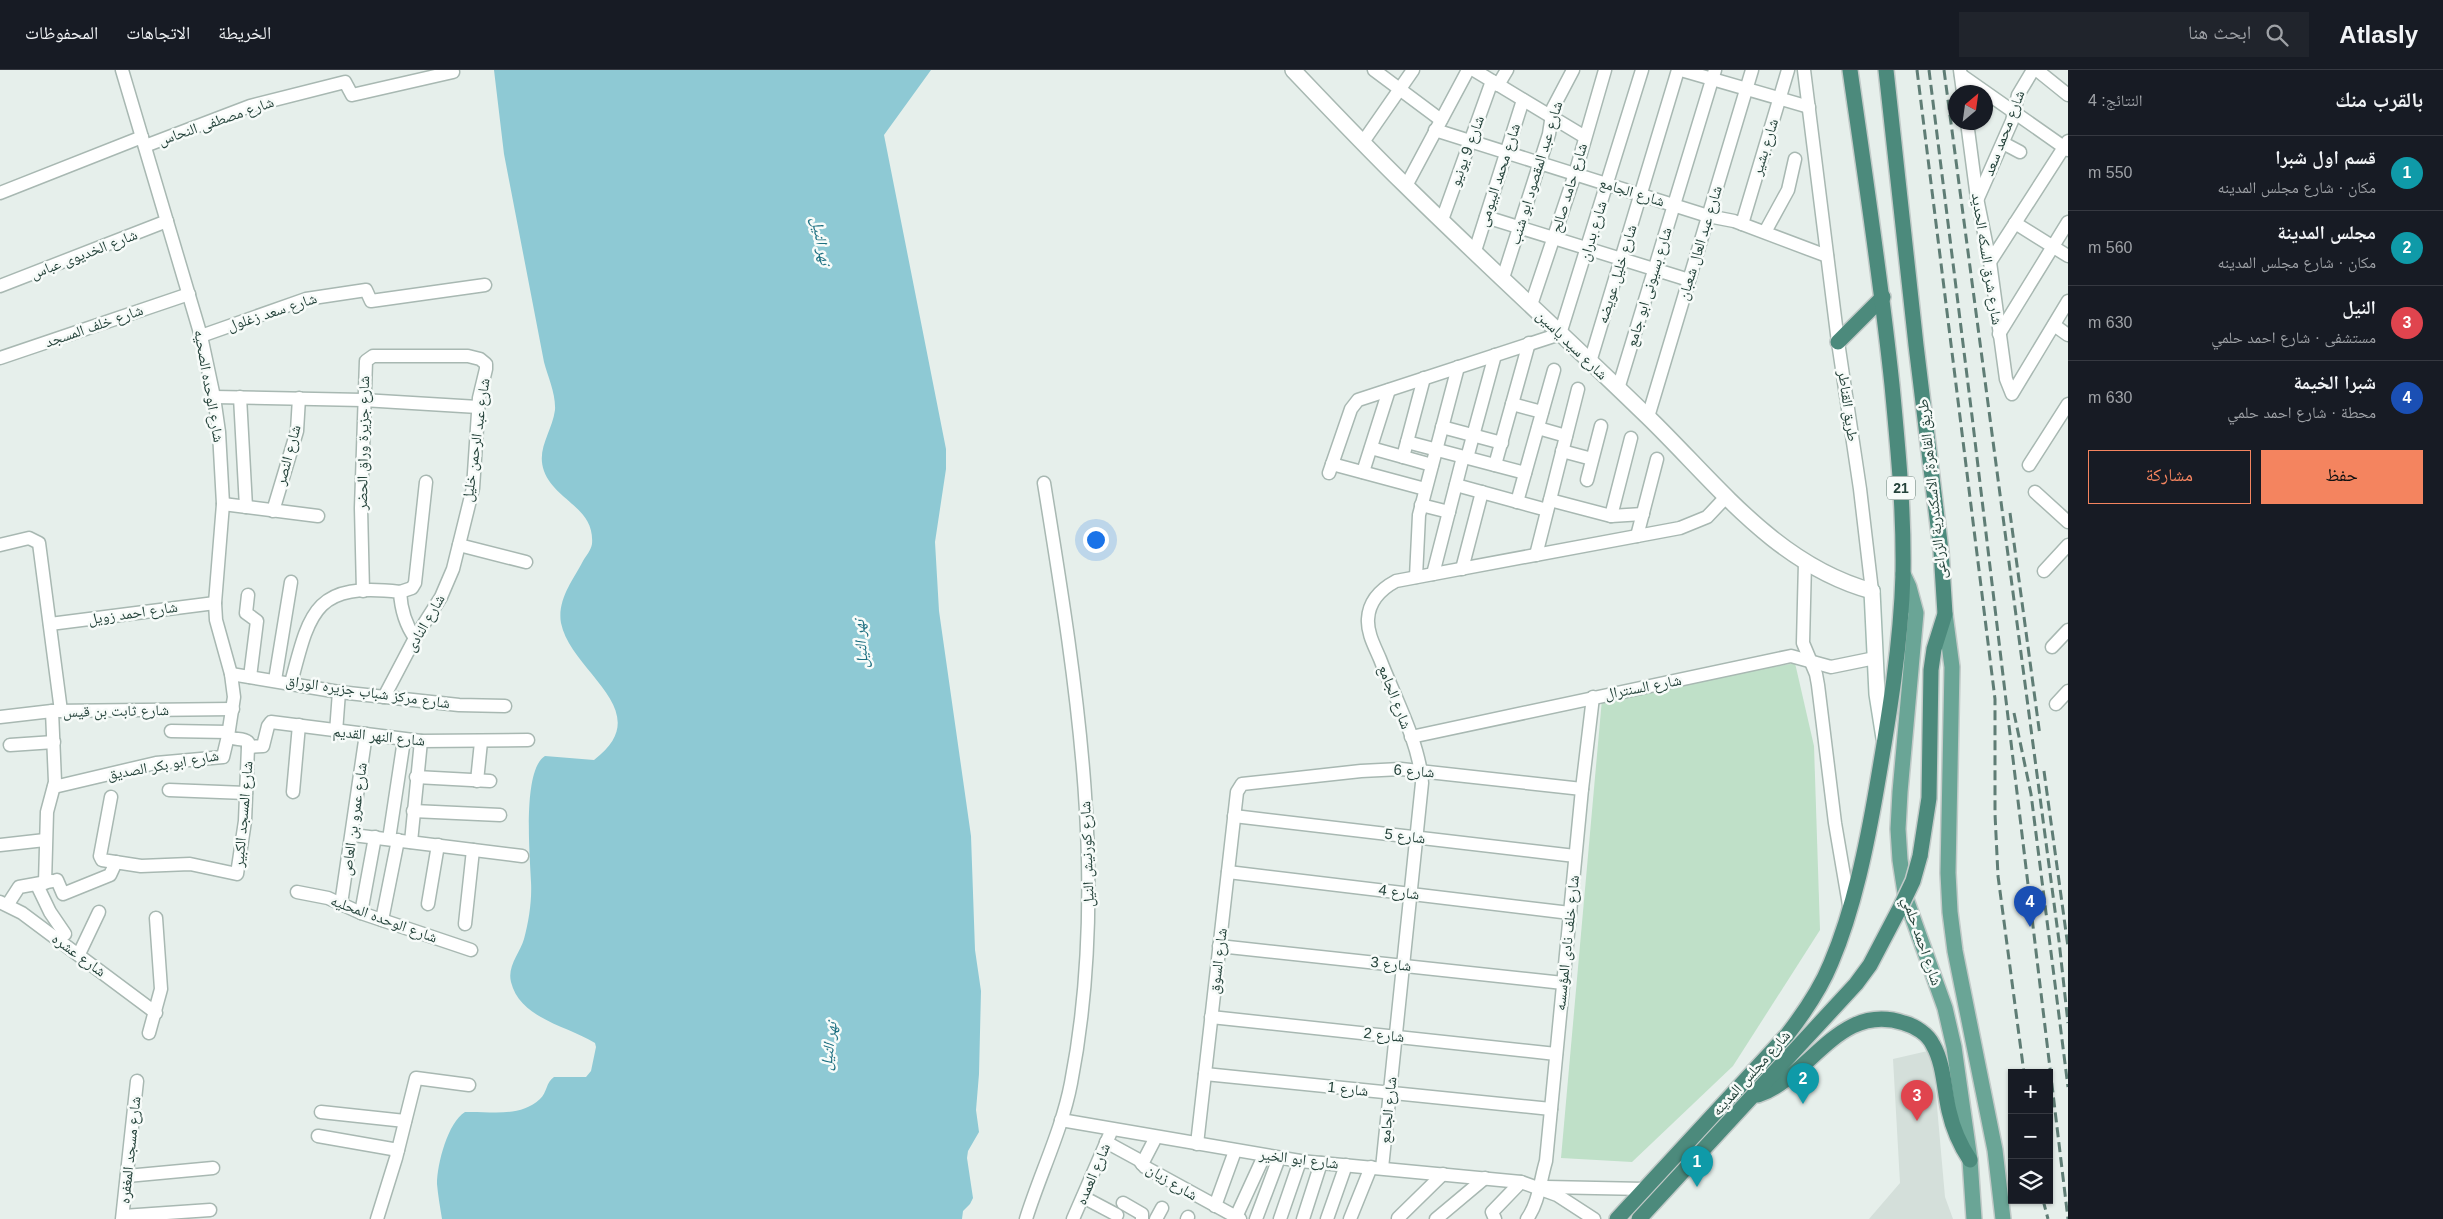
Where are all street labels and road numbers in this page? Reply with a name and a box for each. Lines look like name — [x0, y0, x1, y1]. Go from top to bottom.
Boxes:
street label: شارع محمد سعد — [1979, 88, 2030, 179]
street label: شارع مصطفى النحاس — [156, 93, 277, 150]
street label: شارع عبد المقصود ابو شنب — [1506, 99, 1567, 247]
street label: شارع 9 يونيو — [1446, 113, 1489, 189]
street label: شارع بشير — [1748, 116, 1783, 179]
street label: شارع محمد البيومى — [1474, 121, 1525, 229]
street label: شارع حامد صالح — [1547, 141, 1592, 235]
street label: شارع الجامع — [1597, 174, 1667, 211]
street label: شارع عبد العال شعبان — [1674, 183, 1727, 303]
street label: شارع شرق السكه الحديد — [1967, 192, 2006, 326]
street label: شارع بدران — [1575, 199, 1612, 264]
street label: شارع خليل عويضه — [1593, 222, 1642, 326]
street label: شارع الخديوى عباس — [28, 225, 140, 284]
street label: شارع بسيونى ابو جامع — [1622, 225, 1677, 349]
street label: شارع سعد زغلول — [225, 289, 319, 336]
street label: شارع خلف المسجد — [43, 301, 146, 352]
street label: شارع سيد ياسين — [1532, 306, 1612, 384]
street label: شارع الوحده الصحيه — [189, 328, 228, 444]
street label: طريق القناطر — [1833, 368, 1862, 443]
street label: شارع جزيرة وراق الحضر — [353, 375, 374, 511]
street label: شارع عبد الرحمن خليل — [458, 377, 495, 503]
street label: طريق القاهرة, الاسكندرية الزراعى — [1914, 398, 1951, 580]
street label: شارع النصر — [271, 423, 306, 488]
road number: 21 — [1887, 476, 1915, 499]
street label: شارع النادى — [401, 591, 449, 655]
street label: شارع احمد زويل — [87, 598, 179, 629]
street label: شارع الجامع — [1374, 662, 1415, 732]
street label: شارع السنترال — [1603, 671, 1683, 704]
street label: شارع مركز شباب جزيره الوراق — [285, 672, 451, 713]
street label: شارع ثابت بن قيس — [63, 701, 169, 722]
street label: شارع النهر القديم — [332, 722, 426, 751]
street label: شارع ابو بكر الصديق — [106, 746, 221, 785]
street label: شارع المسجد الكبير — [229, 760, 258, 869]
street label: شارع عمرو بن العاص — [337, 761, 372, 877]
street label: شارع 6 — [1393, 761, 1435, 782]
street label: شارع كورنيش النيل — [1076, 801, 1099, 907]
street label: شارع 5 — [1383, 825, 1427, 848]
street label: شارع خلف نادى المؤسسه — [1551, 874, 1584, 1012]
street label: شارع 4 — [1377, 881, 1421, 904]
street label: شارع الوحده المحليه — [328, 891, 440, 948]
street label: شارع احمد حلمي — [1896, 894, 1946, 989]
street label: شارع السوق — [1205, 927, 1232, 995]
street label: شارع عشره — [48, 929, 110, 981]
street label: شارع 3 — [1370, 953, 1412, 976]
street label: شارع 2 — [1363, 1024, 1405, 1047]
street label: شارع مجلس المدينه — [1708, 1026, 1795, 1120]
street label: شارع الجامع — [1376, 1076, 1401, 1144]
street label: شارع 1 — [1327, 1078, 1369, 1101]
street label: شارع مسجد المغفره — [115, 1095, 146, 1205]
street label: شارع العمده — [1072, 1140, 1115, 1208]
street label: شارع ابو الخير — [1257, 1145, 1340, 1174]
street label: شارع زيان — [1143, 1160, 1201, 1205]

